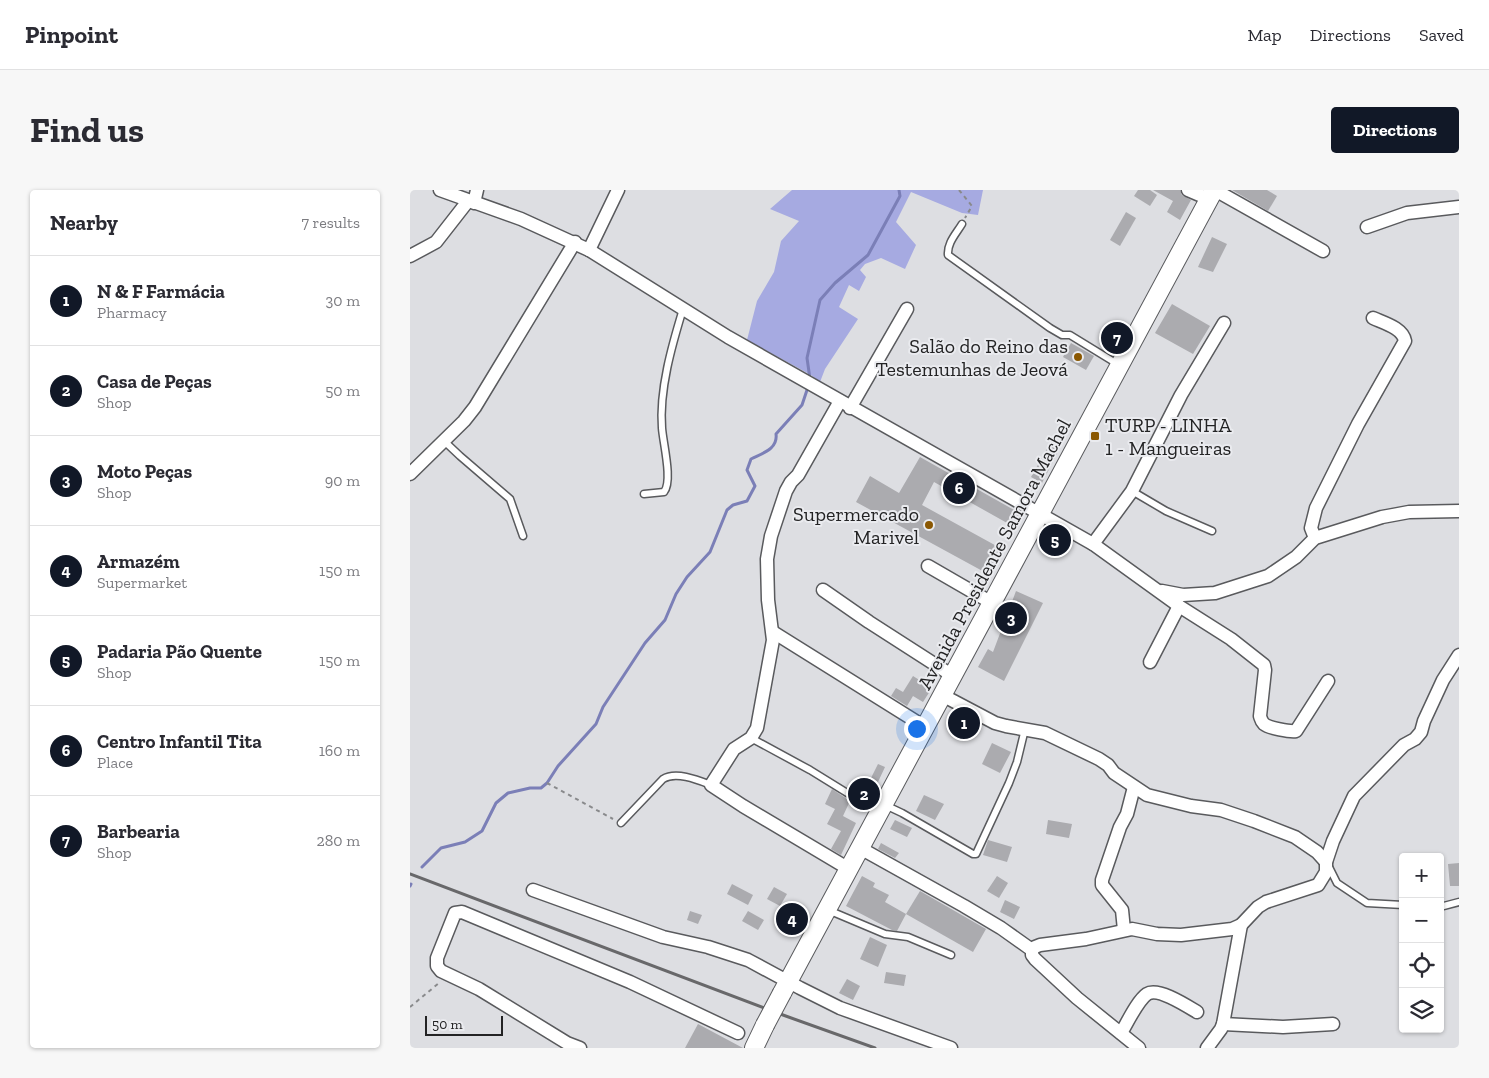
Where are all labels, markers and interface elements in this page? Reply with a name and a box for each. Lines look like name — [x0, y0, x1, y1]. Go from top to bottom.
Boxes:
text: Pinpoint — [25, 20, 118, 49]
text: Map — [1247, 24, 1282, 46]
text: Directions — [1310, 24, 1391, 46]
text: Saved — [1419, 24, 1464, 46]
button: Directions — [1331, 107, 1459, 153]
text: Find us — [30, 109, 144, 151]
text: Nearby — [50, 210, 118, 235]
text: 7 results — [301, 213, 360, 232]
text: N & F Farmácia — [97, 280, 225, 303]
text: 1 — [63, 291, 69, 310]
text: 30 m — [326, 291, 360, 310]
text: Pharmacy — [97, 303, 167, 322]
pin: 7 — [1101, 319, 1133, 357]
place label: Salão do Reino das Testemunhas de Jeová — [875, 334, 1068, 381]
marker: Salão do Reino das Testemunhas de Jeová — [1072, 351, 1084, 363]
text: Casa de Peças — [97, 370, 212, 393]
text: 2 — [62, 381, 70, 400]
text: 50 m — [325, 381, 360, 400]
text: Shop — [97, 393, 132, 412]
place label: TURP - LINHA 1 - Mangueiras — [1105, 413, 1232, 460]
street label: Avenida Presidente Samora Machel — [912, 415, 1076, 693]
marker: TURP - LINHA 1 - Mangueiras — [1089, 430, 1101, 442]
text: Moto Peças — [97, 460, 192, 483]
pin: 6 — [943, 469, 975, 507]
text: 3 — [62, 471, 70, 490]
text: 90 m — [325, 471, 360, 490]
text: Shop — [97, 483, 132, 502]
place label: Supermercado Marivel — [793, 502, 919, 549]
marker: Supermercado Marivel — [923, 519, 935, 531]
pin: 5 — [1039, 521, 1071, 559]
text: Armazém — [97, 550, 180, 573]
text: 4 — [61, 561, 71, 580]
text: 150 m — [319, 561, 360, 580]
text: Supermarket — [97, 573, 187, 592]
pin: 3 — [995, 599, 1027, 637]
text: Padaria Pão Quente — [97, 640, 262, 663]
text: 5 — [62, 651, 70, 670]
text: 150 m — [319, 651, 360, 670]
text: Shop — [97, 663, 132, 682]
pin: 1 — [948, 704, 980, 742]
your location — [904, 716, 930, 742]
text: Centro Infantil Tita — [97, 730, 262, 753]
text: 6 — [62, 741, 70, 760]
text: 160 m — [319, 741, 360, 760]
text: Place — [97, 753, 133, 772]
pin: 2 — [848, 775, 880, 813]
text: Barbearia — [97, 820, 180, 843]
text: 7 — [62, 831, 70, 850]
text: 280 m — [316, 831, 360, 850]
text: Shop — [97, 843, 132, 862]
map controls — [1399, 853, 1444, 1033]
button: + — [1399, 853, 1444, 898]
button: − — [1399, 898, 1444, 943]
pin: 4 — [776, 900, 808, 938]
button: locate — [1399, 943, 1444, 988]
button: layers — [1399, 988, 1444, 1033]
scale bar — [425, 1013, 502, 1036]
text: 50 m — [432, 1016, 463, 1033]

